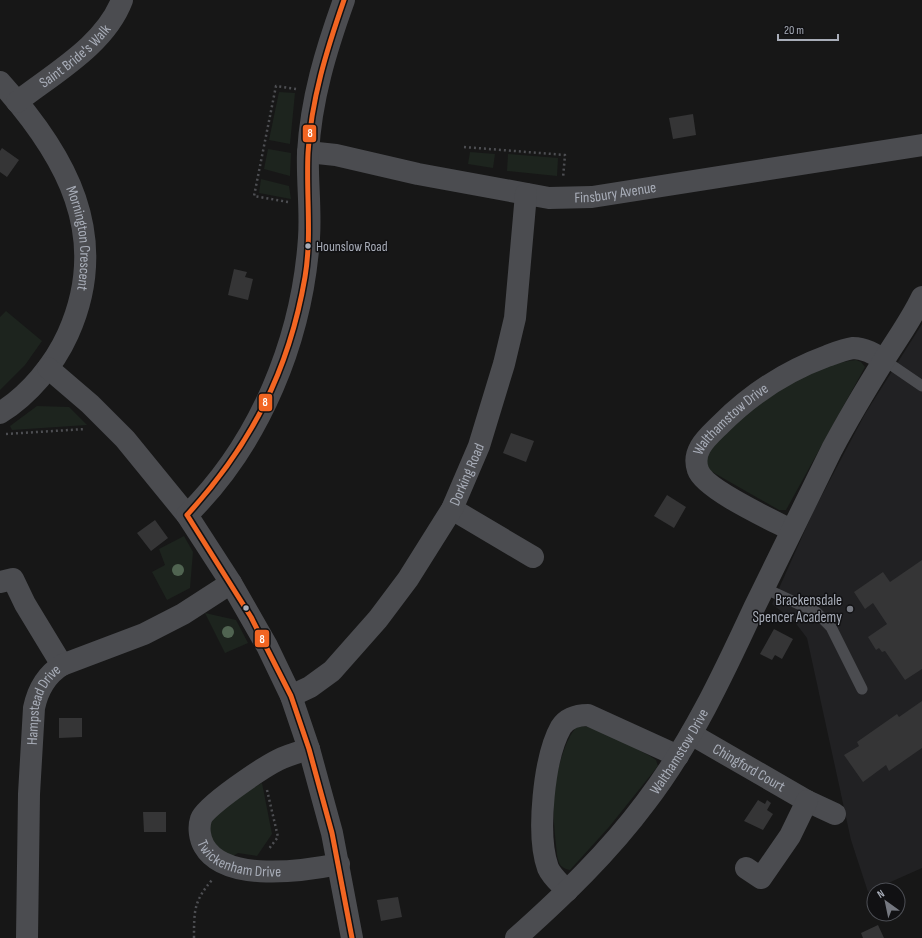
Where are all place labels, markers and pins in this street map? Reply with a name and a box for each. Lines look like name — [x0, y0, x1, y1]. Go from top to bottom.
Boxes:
place label: Hounslow Road — [316, 238, 388, 255]
marker: Hounslow Road — [303, 241, 313, 251]
place label: Brackensdale Spencer Academy — [752, 591, 842, 627]
unlabelled marker — [241, 603, 251, 613]
marker: Brackensdale Spencer Academy — [845, 604, 855, 614]

